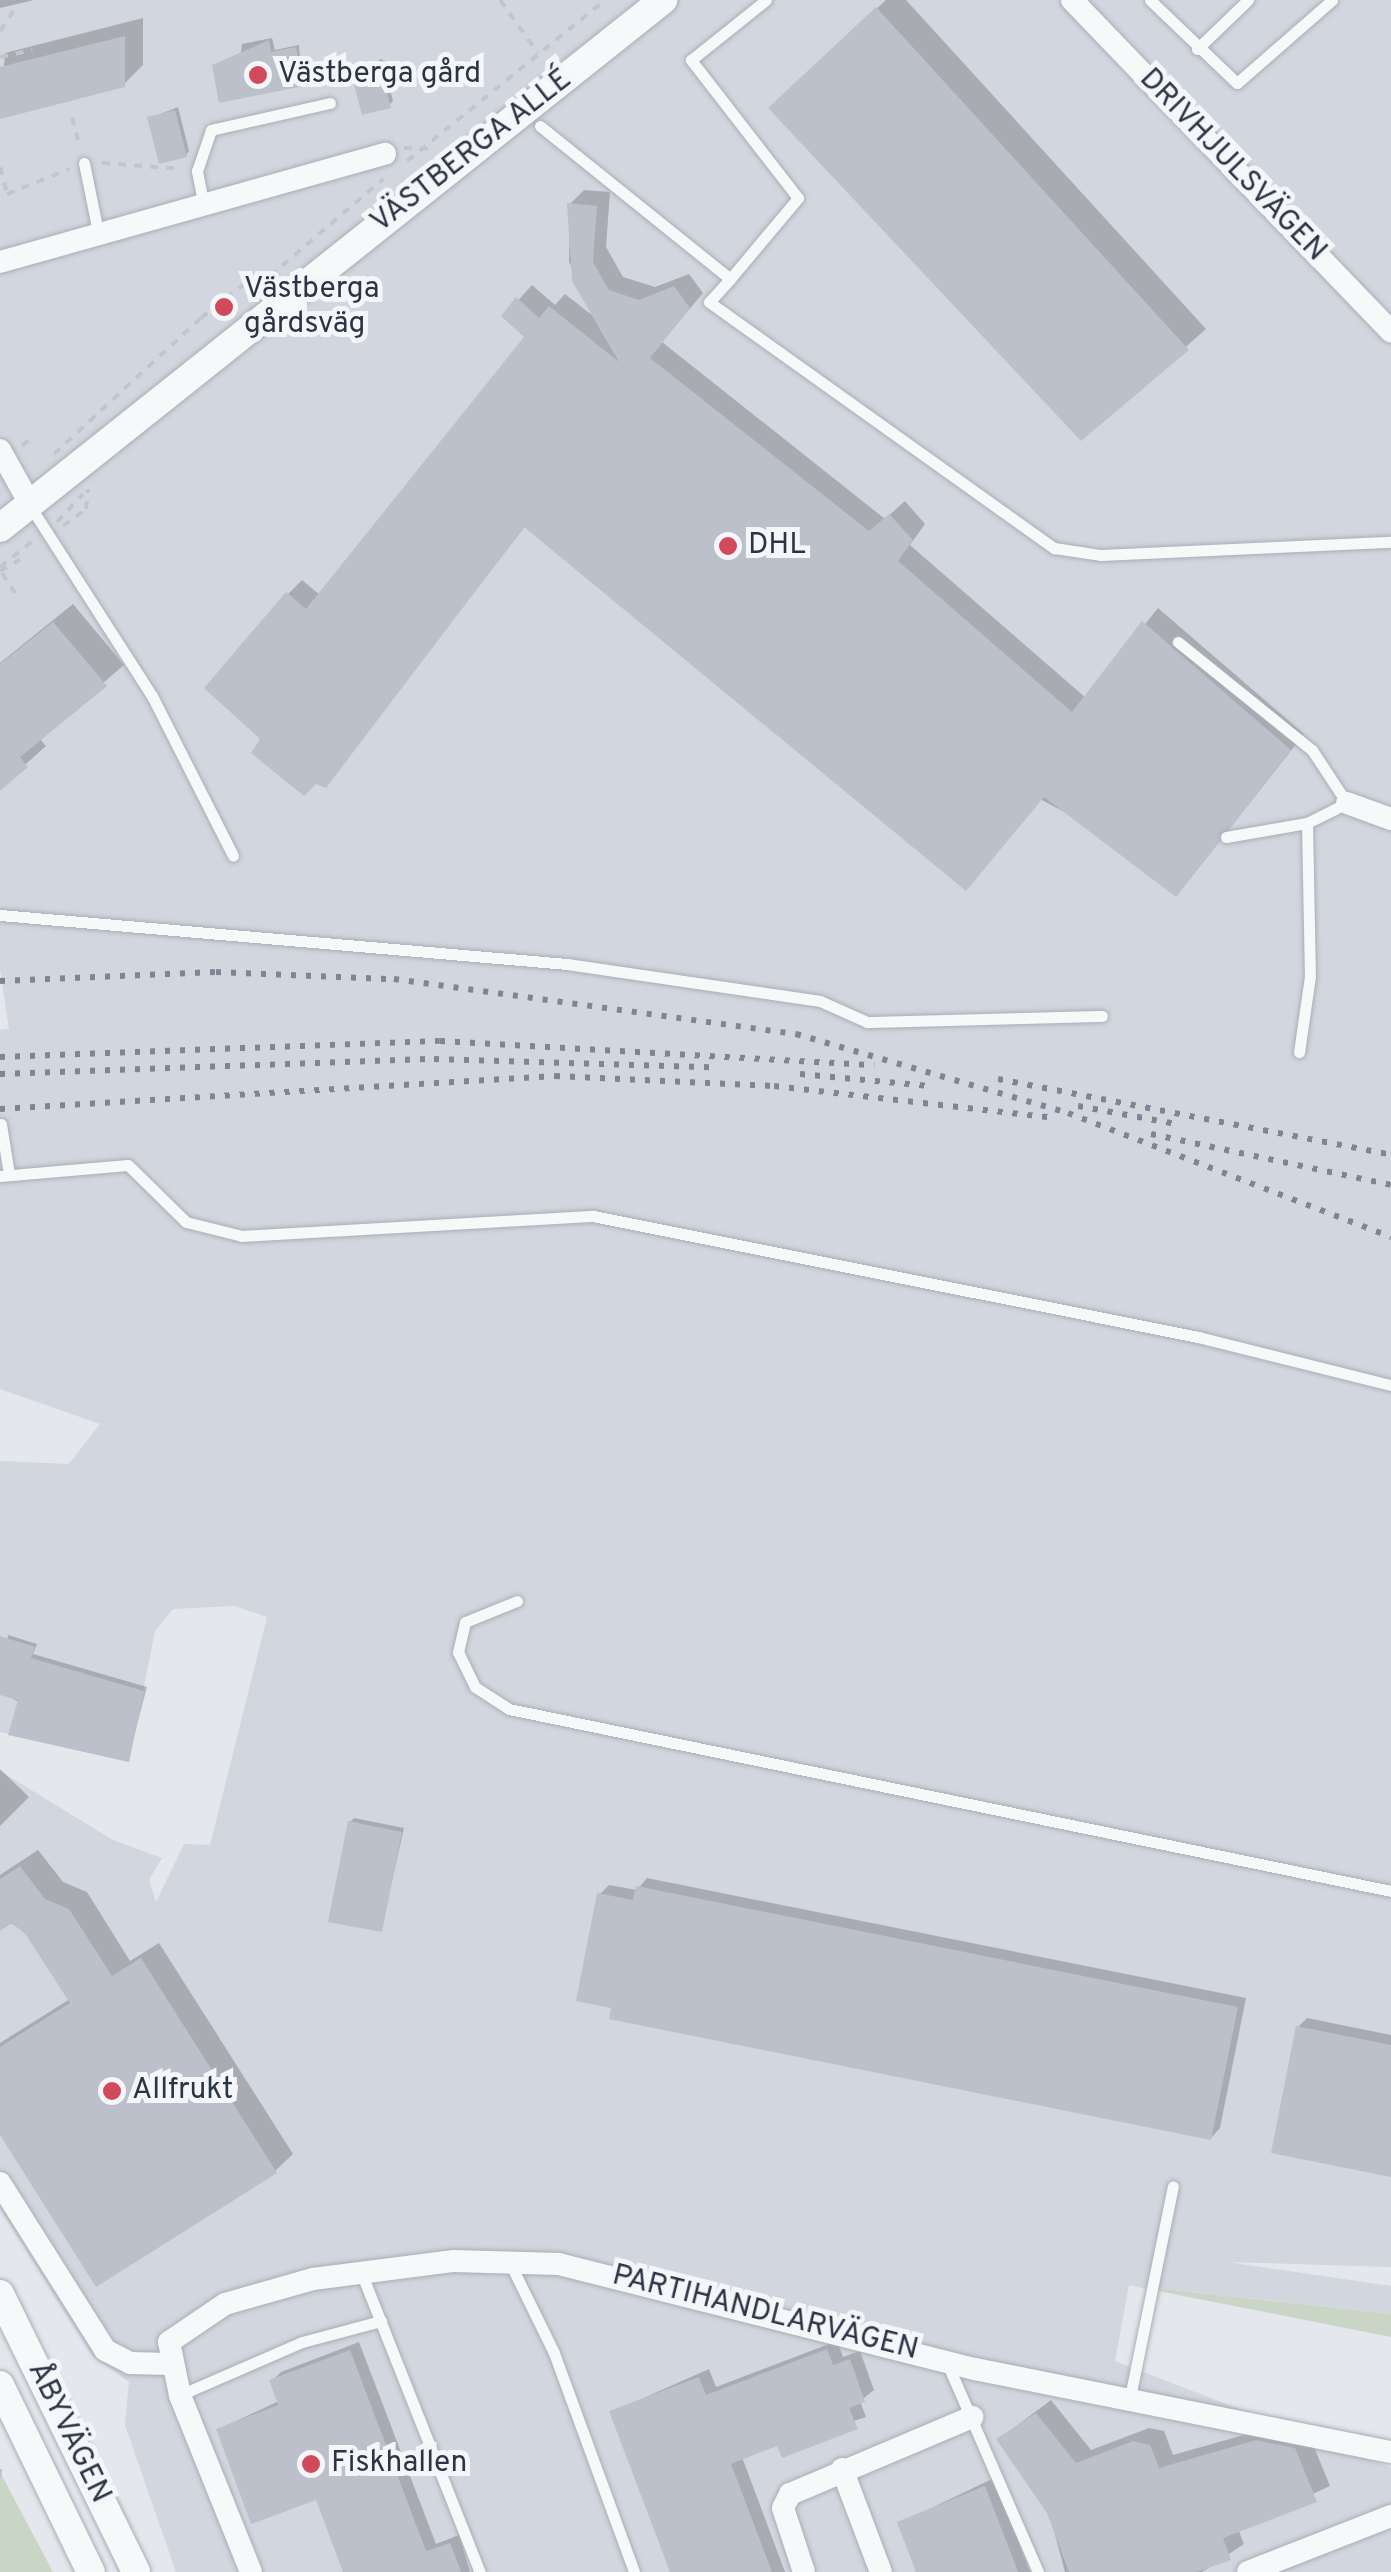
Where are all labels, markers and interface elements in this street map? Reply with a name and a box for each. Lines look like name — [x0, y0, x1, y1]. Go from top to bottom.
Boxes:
place label: Västberga gård — [278, 57, 481, 93]
street label: VÄSTBERGA ALLÉ — [364, 62, 580, 242]
street label: DRIVHJULSVÄGEN — [1131, 62, 1333, 270]
marker: Västberga gård — [247, 64, 269, 86]
place label: Västberga gårdsväg — [244, 272, 380, 342]
marker: Västberga gårdsväg — [213, 296, 235, 318]
place label: DHL — [748, 528, 806, 564]
marker: DHL — [717, 535, 739, 557]
place label: Allfrukt — [132, 2073, 233, 2109]
marker: Allfrukt — [101, 2080, 123, 2102]
street label: PARTIHANDLARVÄGEN — [608, 2259, 922, 2369]
street label: ÅBYVÄGEN — [18, 2357, 118, 2509]
place label: Fiskhallen — [331, 2446, 467, 2482]
marker: Fiskhallen — [300, 2453, 322, 2475]

